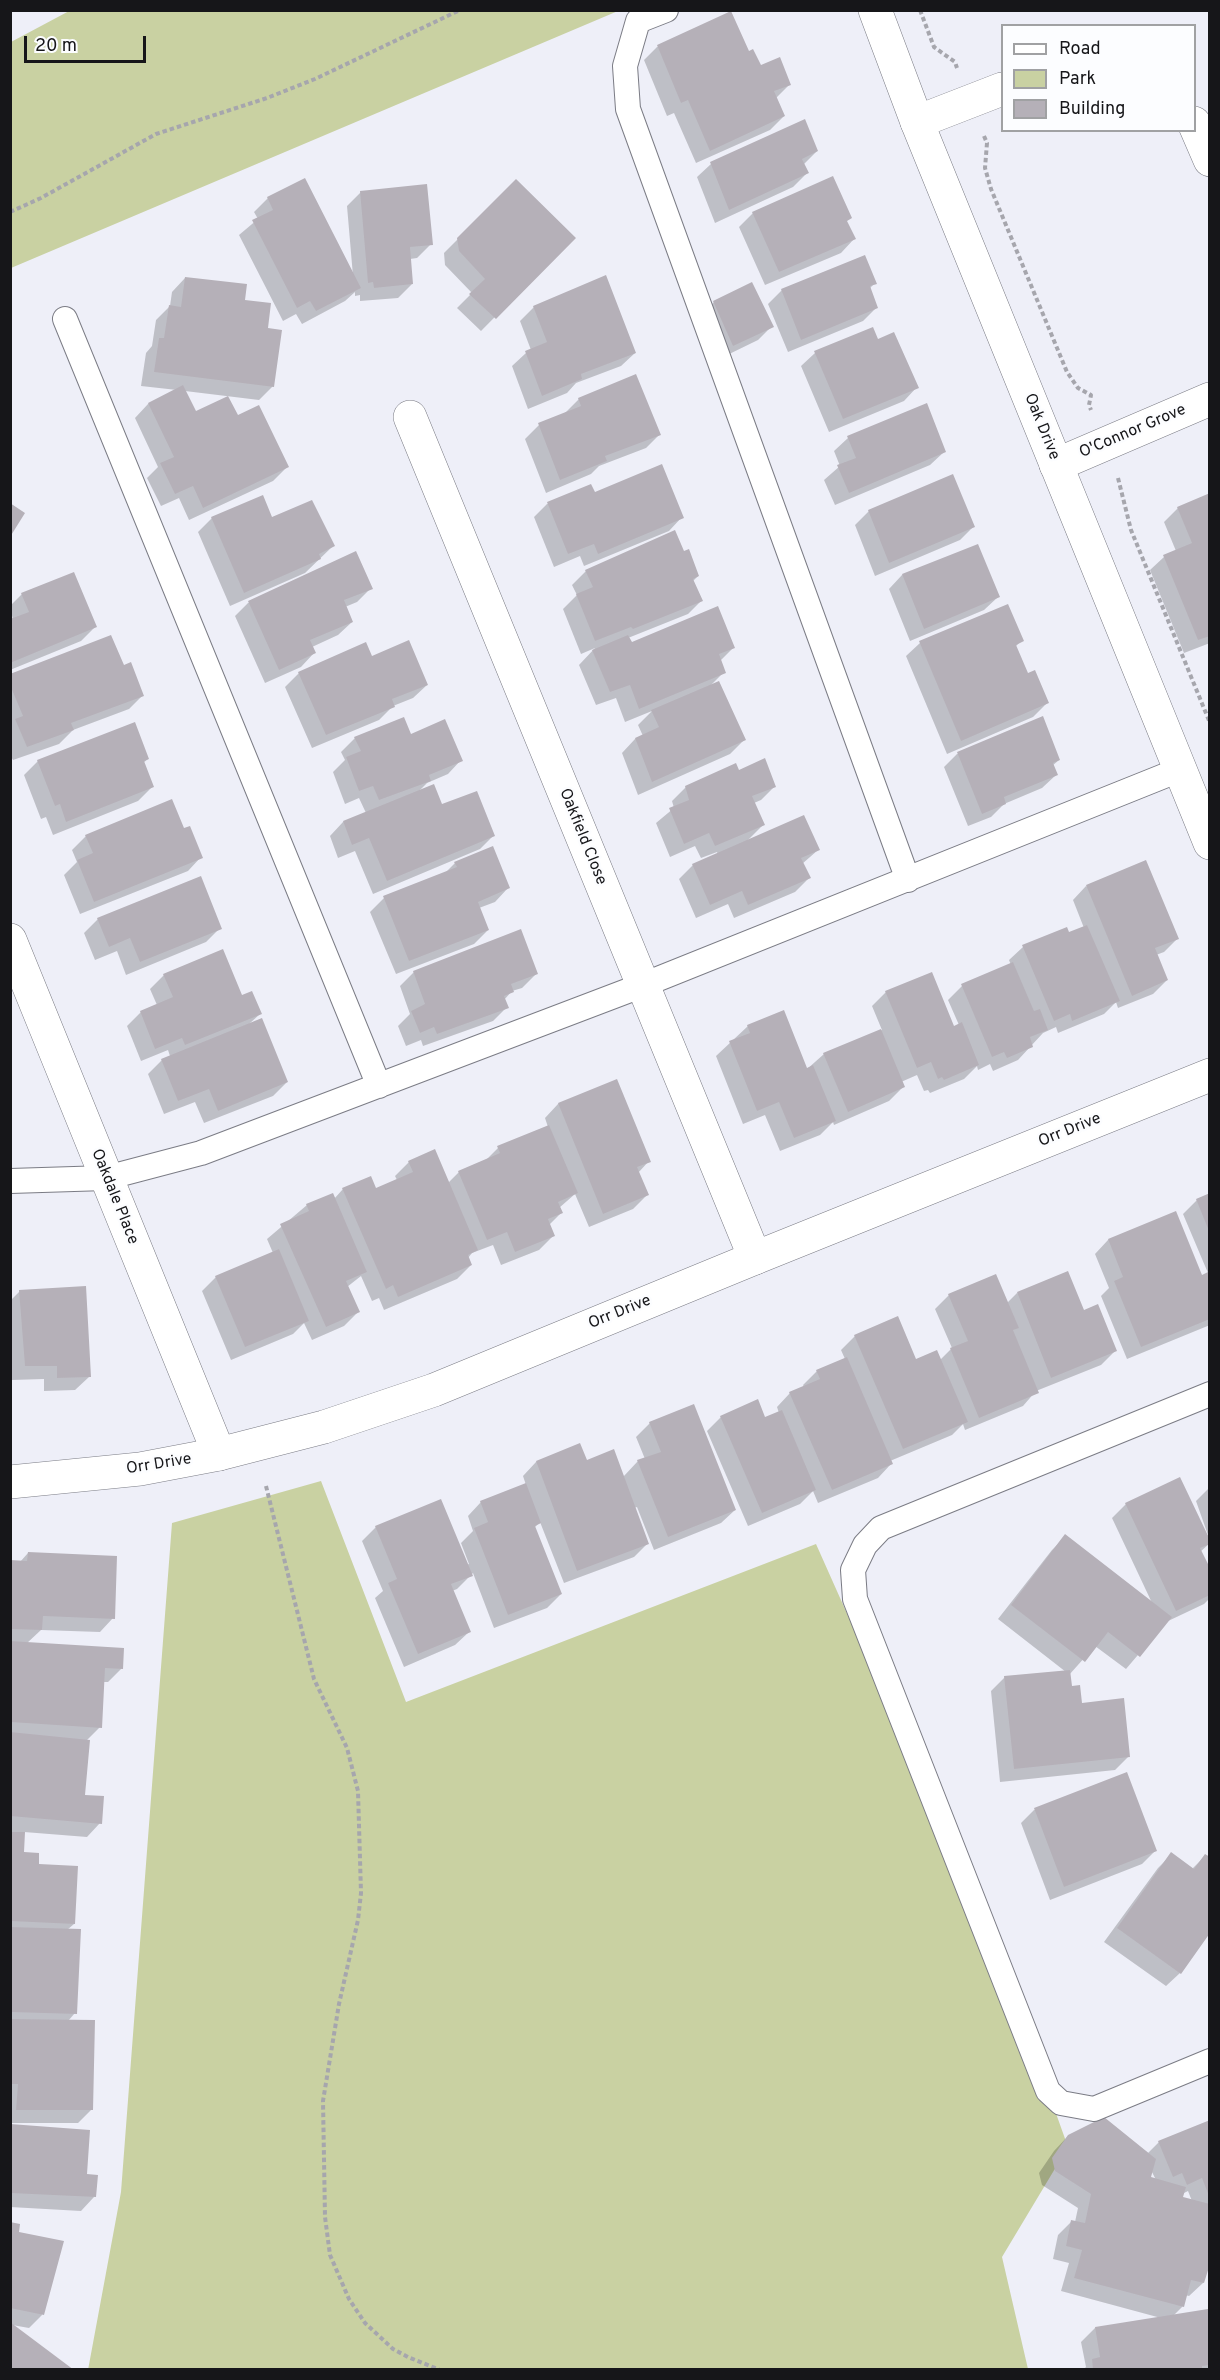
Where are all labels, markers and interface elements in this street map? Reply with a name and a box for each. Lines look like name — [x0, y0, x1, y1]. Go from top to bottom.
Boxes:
scale bar — [27, 24, 148, 62]
legend — [1001, 24, 1196, 132]
text: 20 m — [35, 35, 77, 58]
text: Road — [1059, 38, 1101, 61]
text: Park — [1059, 68, 1096, 91]
text: Building — [1059, 98, 1125, 121]
street label: Oak Drive — [1019, 391, 1063, 463]
street label: O'Connor Grove — [1077, 401, 1189, 463]
street label: Oakfield Close — [554, 786, 610, 888]
street label: Orr Drive — [1036, 1110, 1104, 1152]
street label: Oakdale Place — [86, 1146, 142, 1248]
street label: Orr Drive — [586, 1292, 654, 1334]
street label: Orr Drive — [125, 1450, 193, 1480]

